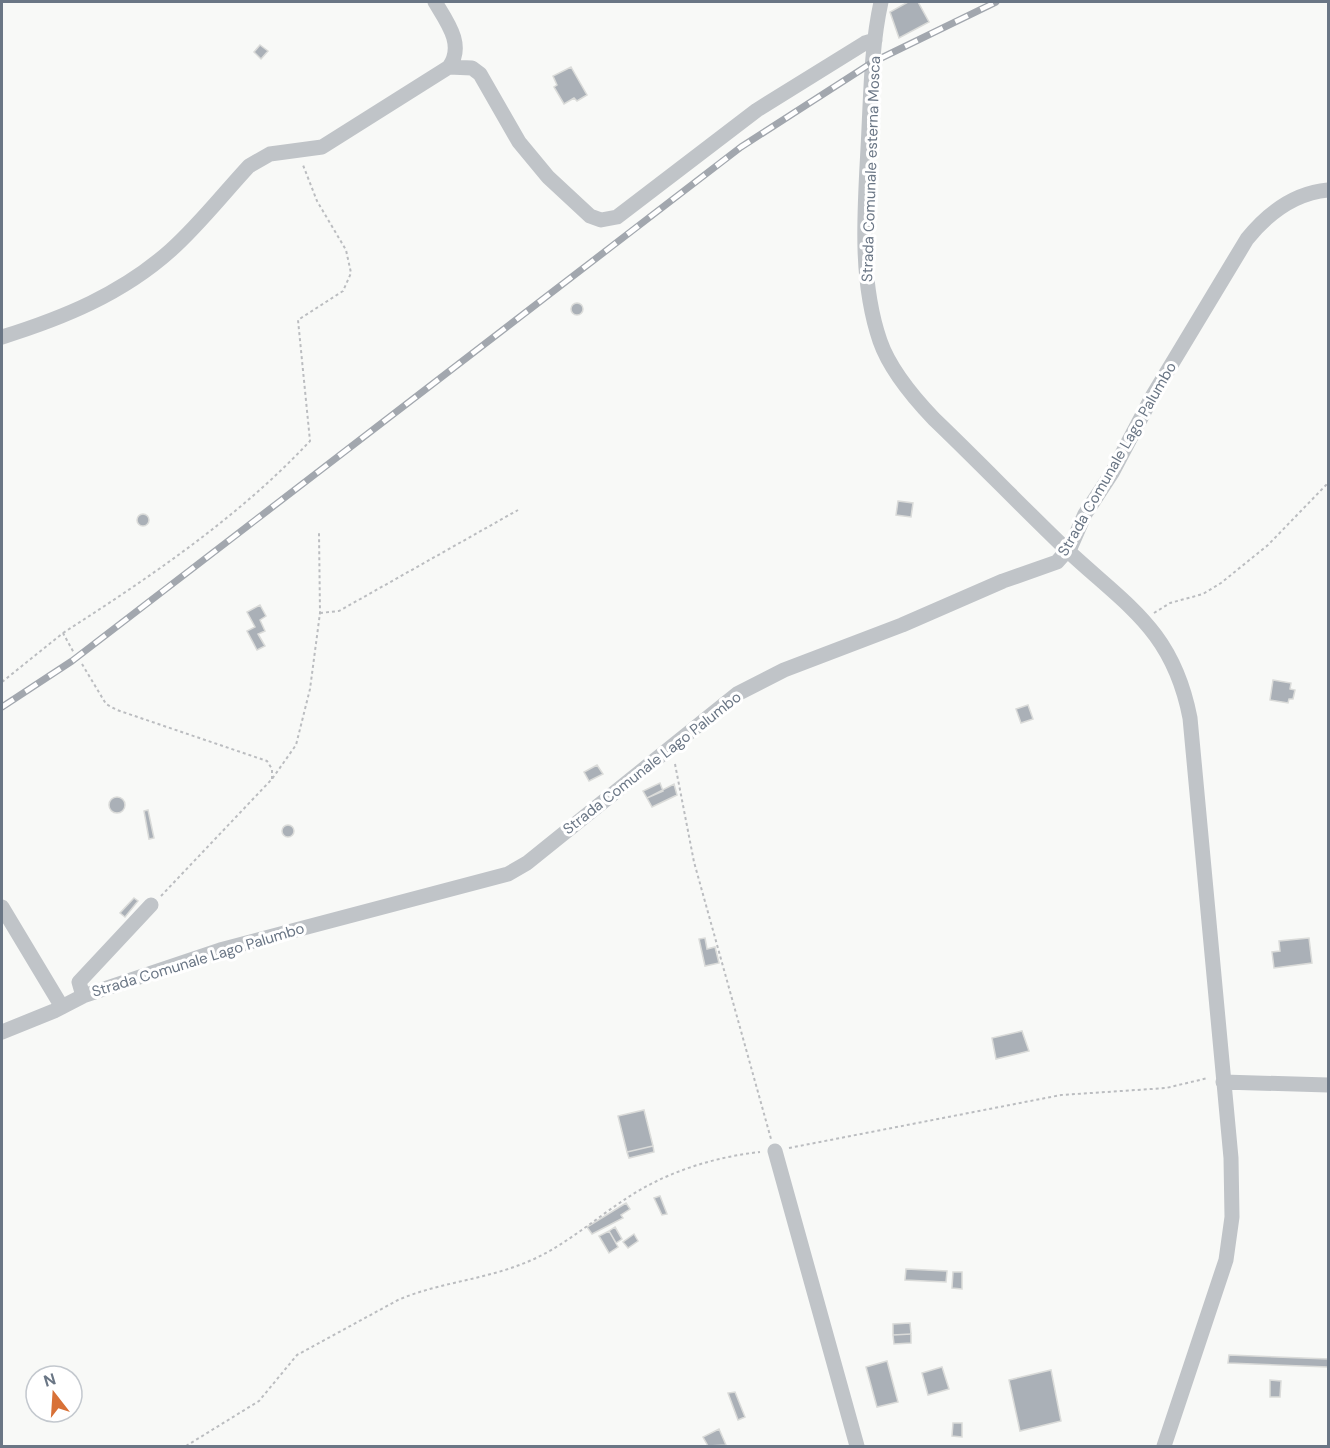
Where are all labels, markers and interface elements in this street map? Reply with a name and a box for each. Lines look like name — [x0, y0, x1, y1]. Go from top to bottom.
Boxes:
street label: Strada Comunale esterna Mosca — [857, 56, 885, 282]
street label: Strada Comunale Lago Palumbo — [1053, 358, 1181, 560]
street label: Strada Comunale Lago Palumbo — [559, 687, 745, 839]
street label: Strada Comunale Lago Palumbo — [89, 918, 307, 1002]
north arrow — [24, 1364, 84, 1424]
text: N — [41, 1368, 58, 1392]

